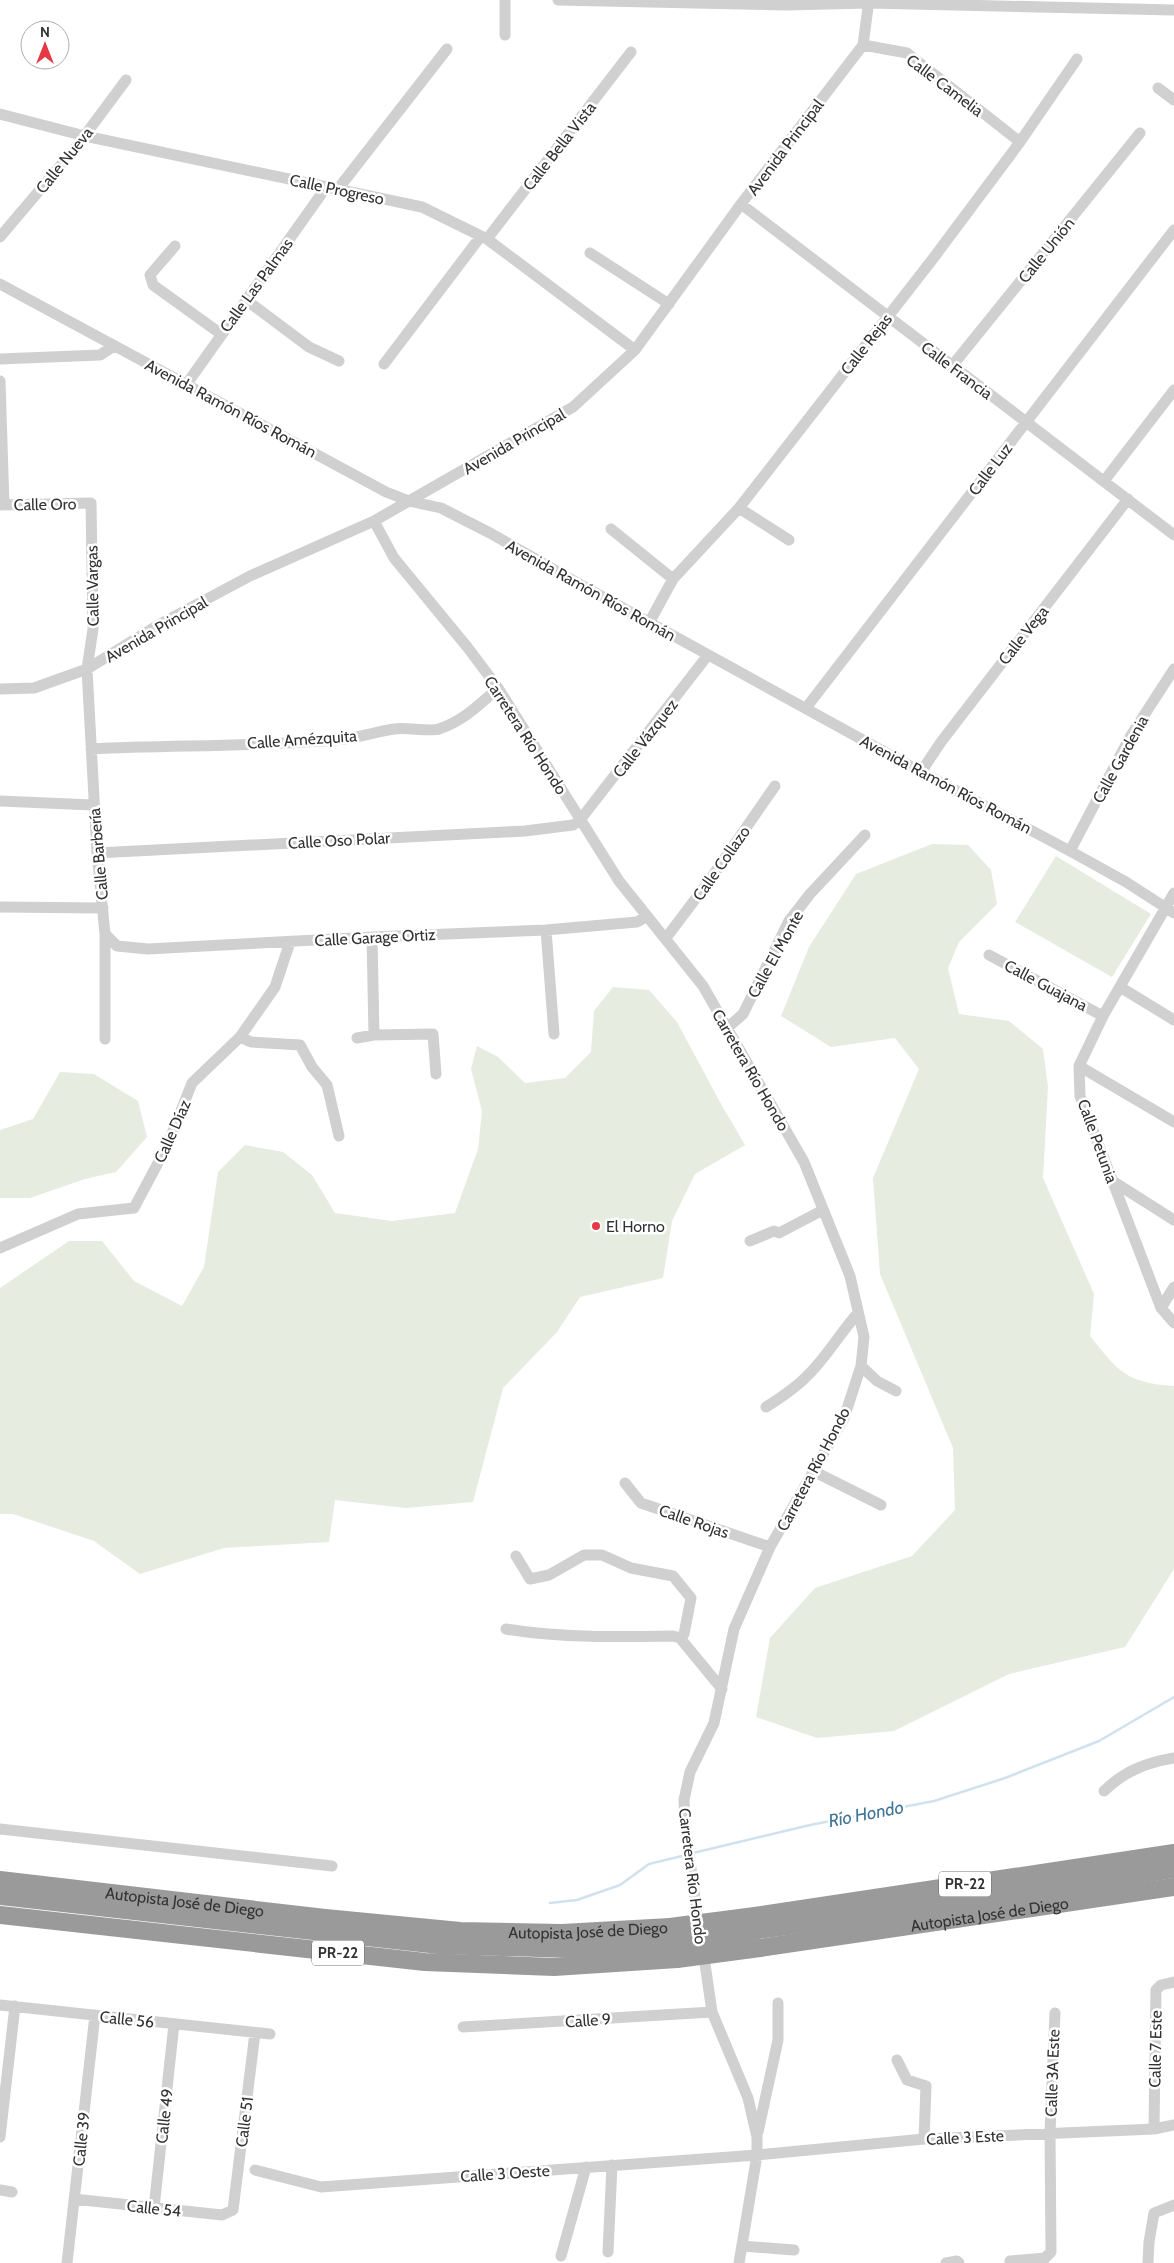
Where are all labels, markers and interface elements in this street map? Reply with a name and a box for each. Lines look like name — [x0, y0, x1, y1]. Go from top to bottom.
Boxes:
north arrow — [20, 20, 70, 70]
text: N — [40, 23, 50, 41]
street label: Calle Camelia — [902, 50, 987, 121]
street label: Avenida Principal — [743, 95, 828, 199]
street label: Calle Bella Vista — [519, 98, 600, 194]
street label: Calle Nueva — [32, 123, 97, 197]
street label: Calle Progreso — [288, 170, 386, 209]
street label: Calle Unión — [1014, 214, 1078, 287]
street label: Calle Las Palmas — [216, 234, 297, 336]
street label: Calle Rejas — [837, 310, 896, 379]
street label: Calle Francia — [917, 337, 996, 404]
street label: Avenida Ramón Ríos Román — [142, 355, 320, 462]
street label: Avenida Principal — [460, 404, 569, 478]
street label: Calle Luz — [965, 439, 1017, 499]
street label: Calle Oro — [14, 494, 77, 515]
street label: Avenida Ramón Ríos Román — [503, 536, 679, 645]
street label: Calle Vargas — [82, 545, 103, 627]
street label: Avenida Principal — [102, 592, 211, 666]
street label: Calle Vega — [995, 602, 1052, 669]
street label: Carretera Río Hondo — [480, 673, 571, 798]
street label: Calle Vázquez — [609, 695, 682, 781]
street label: Calle Gardenia — [1089, 712, 1152, 806]
street label: Calle Amézquita — [247, 726, 358, 753]
street label: Avenida Ramón Ríos Román — [857, 731, 1035, 838]
street label: Calle Barbería — [85, 807, 112, 901]
street label: Calle Collazo — [689, 822, 754, 904]
street label: Calle Oso Polar — [287, 828, 392, 853]
street label: Calle El Monte — [744, 907, 807, 1001]
street label: Calle Garage Ortiz — [314, 925, 437, 950]
street label: Calle Guajana — [1001, 956, 1091, 1015]
street label: Carretera Río Hondo — [708, 1006, 793, 1135]
street label: Calle Díaz — [150, 1096, 195, 1166]
street label: Calle Petunia — [1074, 1097, 1122, 1186]
place label: El Horno — [606, 1217, 665, 1236]
marker: El Horno — [590, 1220, 602, 1232]
street label: Carretera Río Hondo — [773, 1404, 854, 1534]
street label: Calle Rojas — [656, 1501, 732, 1542]
water label: Río Hondo — [827, 1796, 905, 1832]
street label: Carretera Río Hondo — [675, 1807, 710, 1946]
road number: PR-22 — [939, 1872, 991, 1896]
street label: Autopista José de Diego — [104, 1883, 265, 1921]
street label: Autopista José de Diego — [909, 1894, 1070, 1936]
street label: Autopista José de Diego — [508, 1918, 669, 1943]
road number: PR-22 — [312, 1940, 364, 1966]
street label: Calle 56 — [99, 2007, 155, 2032]
street label: Calle 9 — [564, 2009, 612, 2032]
street label: Calle 7 Este — [1145, 2010, 1166, 2088]
street label: Calle 3A Este — [1041, 2029, 1064, 2117]
street label: Calle 49 — [152, 2088, 177, 2144]
street label: Calle 51 — [232, 2096, 257, 2148]
street label: Calle 39 — [69, 2111, 94, 2167]
street label: Calle 3 Este — [926, 2126, 1004, 2149]
street label: Calle 3 Oeste — [460, 2161, 550, 2186]
street label: Calle 54 — [126, 2196, 182, 2221]

